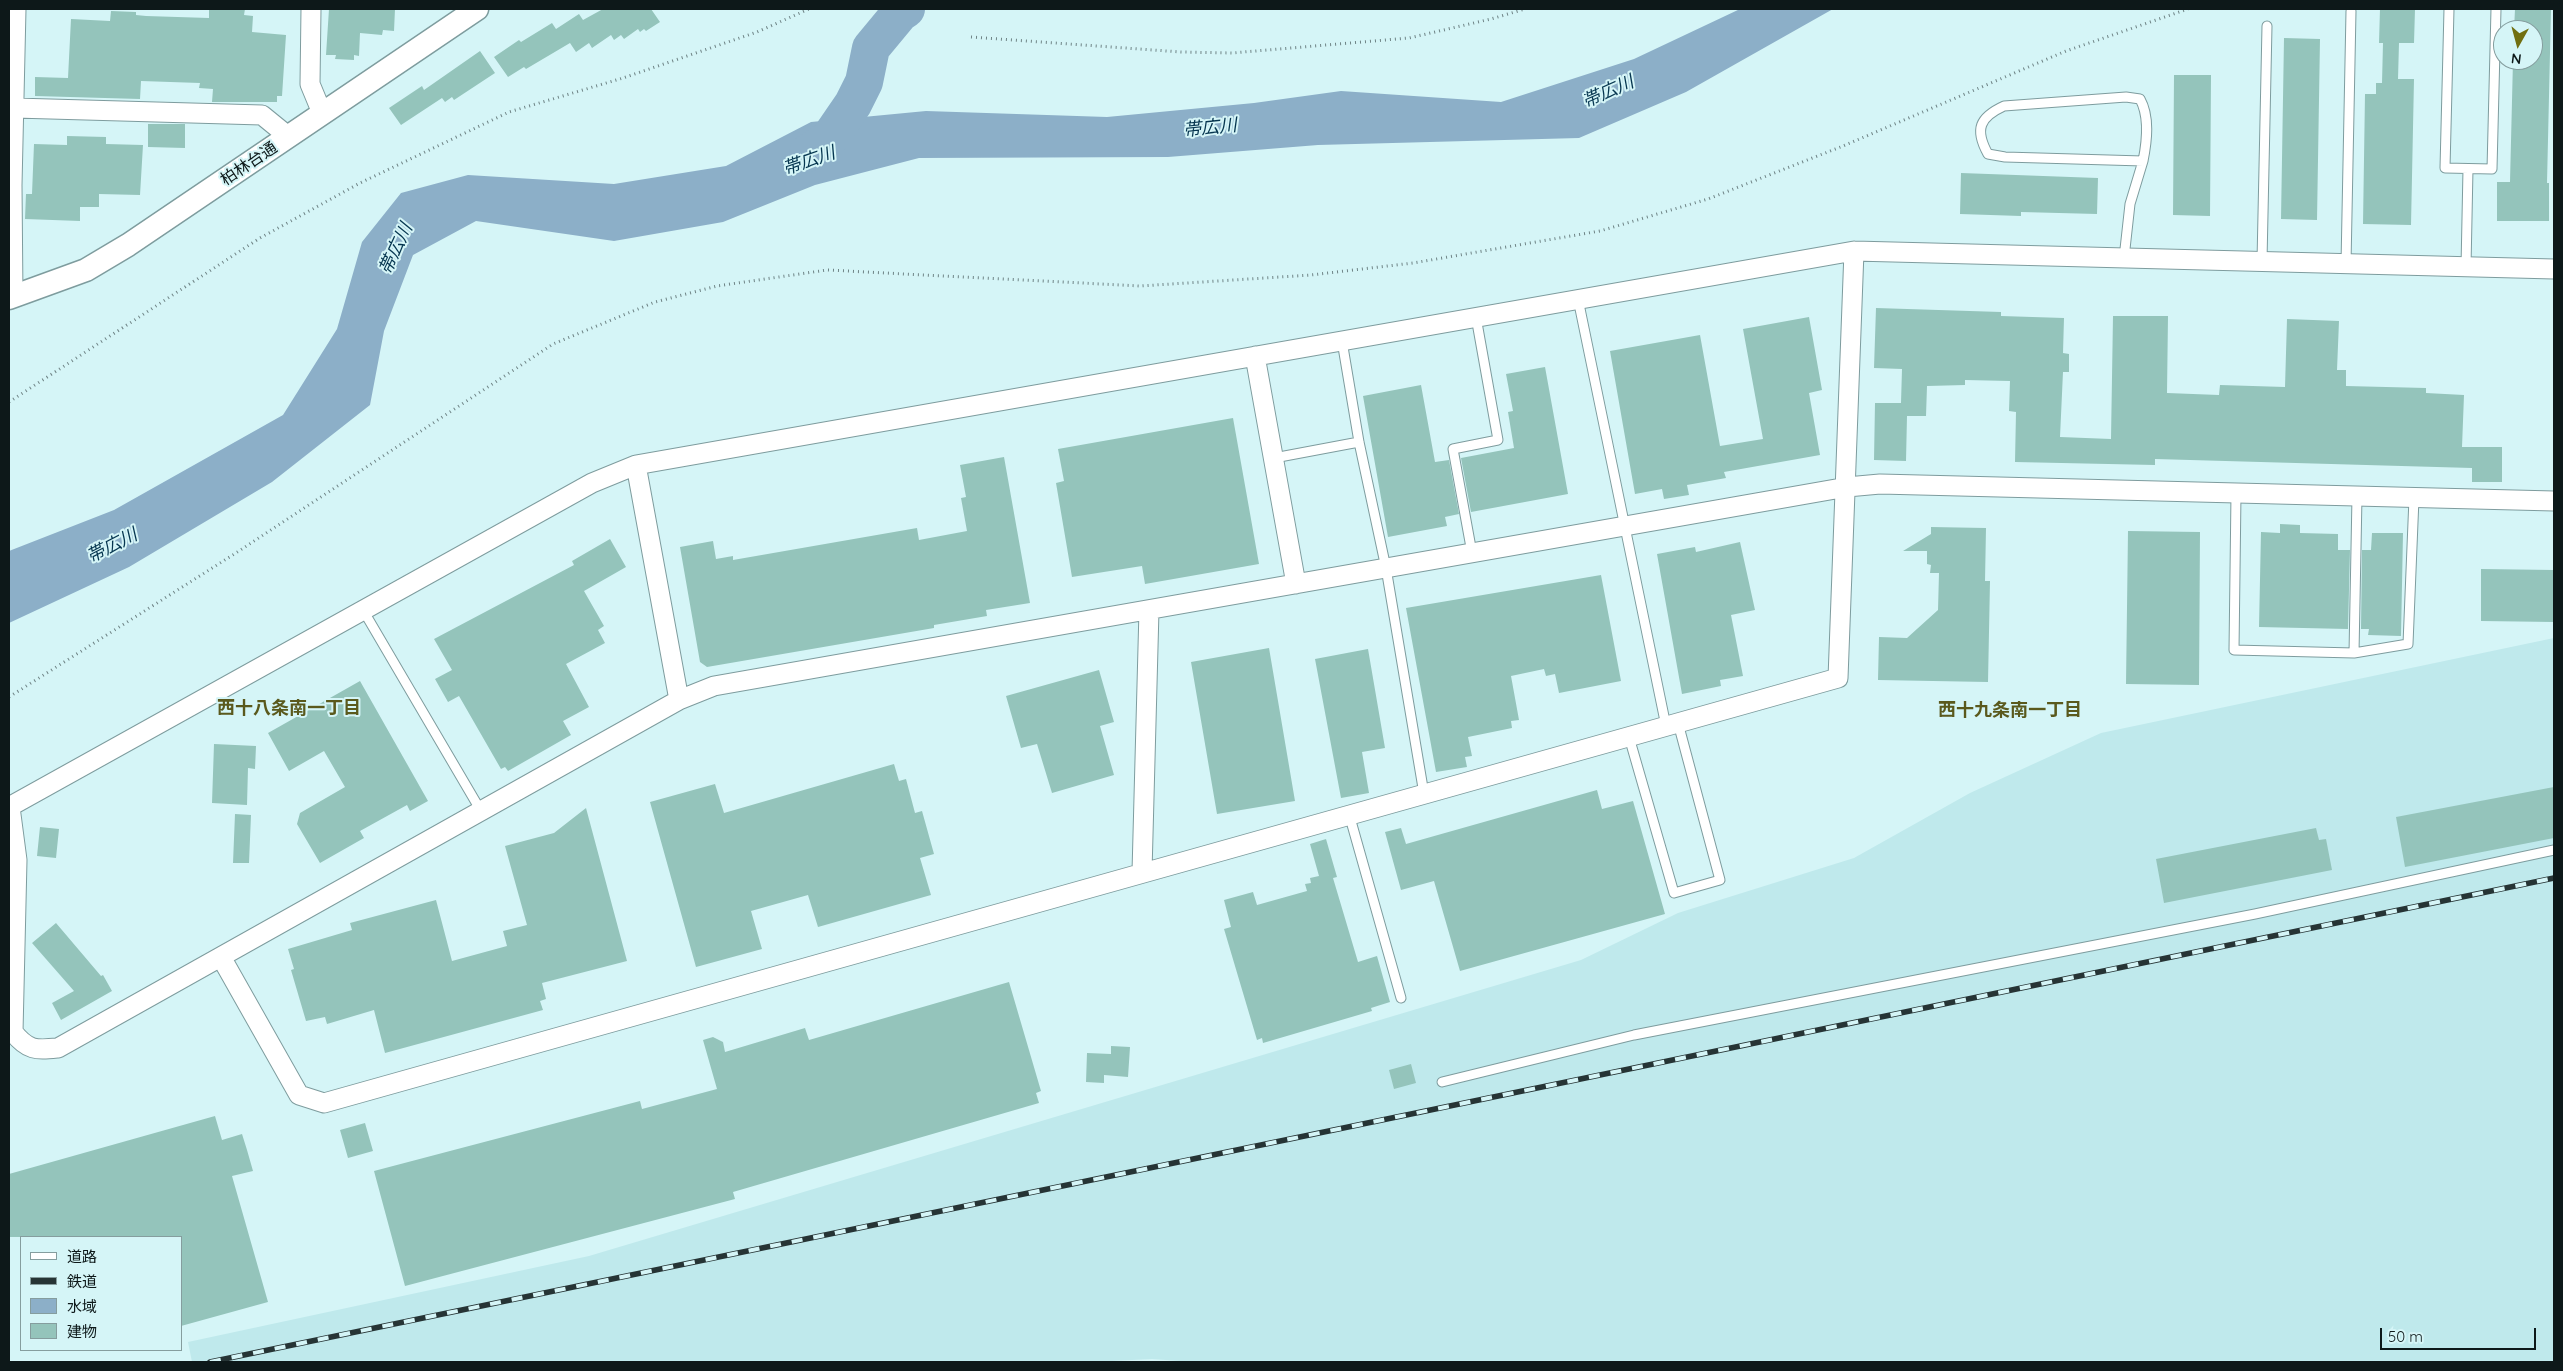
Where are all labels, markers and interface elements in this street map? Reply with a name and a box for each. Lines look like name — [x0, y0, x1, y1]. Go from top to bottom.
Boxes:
north arrow — [2493, 20, 2543, 70]
text: N — [2510, 49, 2523, 68]
water label: 帯広川 — [1579, 71, 1637, 113]
water label: 帯広川 — [1182, 114, 1238, 142]
street label: 柏林台通 — [217, 138, 281, 190]
water label: 帯広川 — [780, 142, 838, 180]
water label: 帯広川 — [375, 220, 417, 278]
water label: 帯広川 — [83, 524, 141, 568]
district label: 西十八条南一丁目 — [217, 698, 361, 720]
district label: 西十九条南一丁目 — [1938, 700, 2082, 722]
legend — [20, 1236, 182, 1351]
text: 道路 — [67, 1247, 97, 1266]
text: 鉄道 — [67, 1272, 97, 1291]
text: 水域 — [67, 1297, 97, 1316]
scale bar — [2383, 1318, 2539, 1350]
text: 建物 — [67, 1322, 97, 1341]
text: 50 m — [2388, 1327, 2423, 1346]

